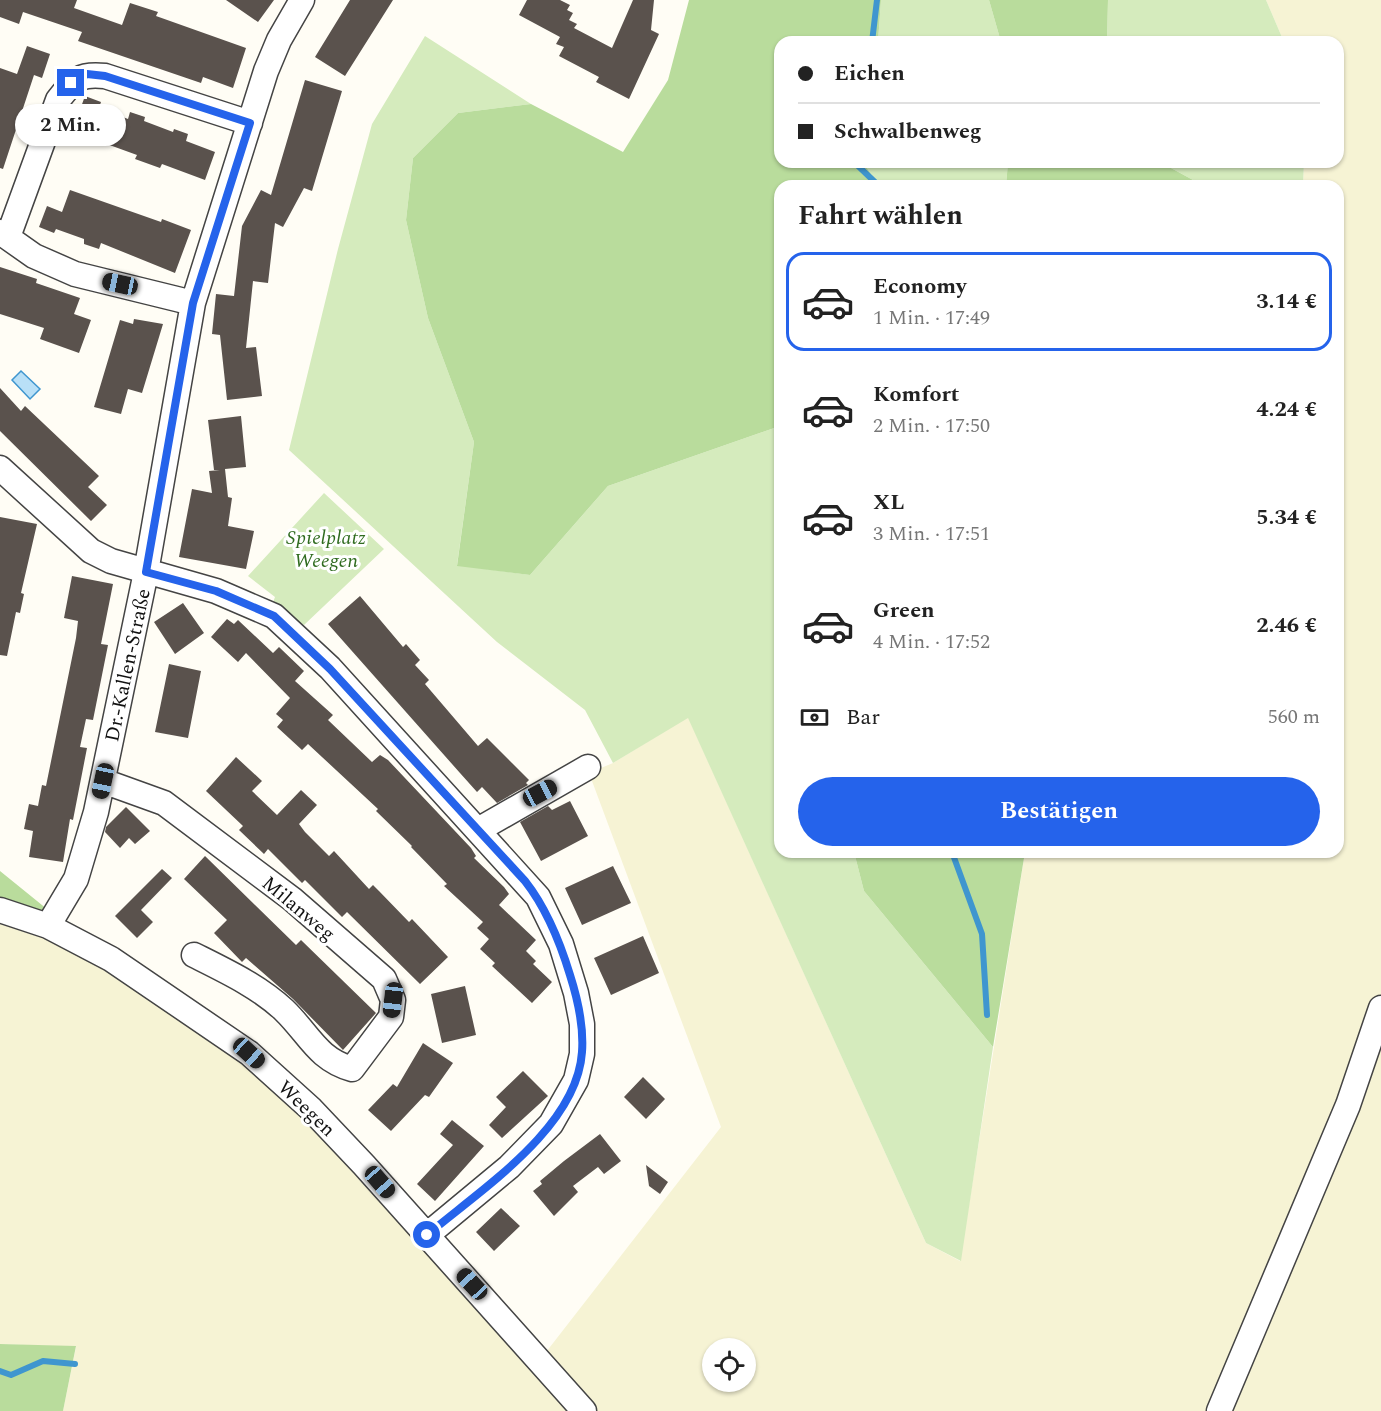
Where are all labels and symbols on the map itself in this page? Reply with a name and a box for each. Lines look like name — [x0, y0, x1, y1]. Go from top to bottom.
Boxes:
route end — [57, 69, 84, 96]
callout: 2 Min. — [16, 104, 127, 146]
car — [101, 271, 139, 297]
park label: Spielplatz Weegen — [286, 523, 366, 576]
street label: Dr.-Kallen-Straße — [97, 586, 159, 744]
car — [90, 762, 116, 800]
car — [520, 777, 560, 809]
street label: Milanweg — [255, 869, 342, 949]
car — [382, 981, 404, 1019]
car — [230, 1034, 268, 1072]
street label: Weegen — [270, 1073, 342, 1144]
car — [361, 1163, 399, 1201]
route start — [413, 1221, 440, 1248]
car — [453, 1265, 491, 1303]

